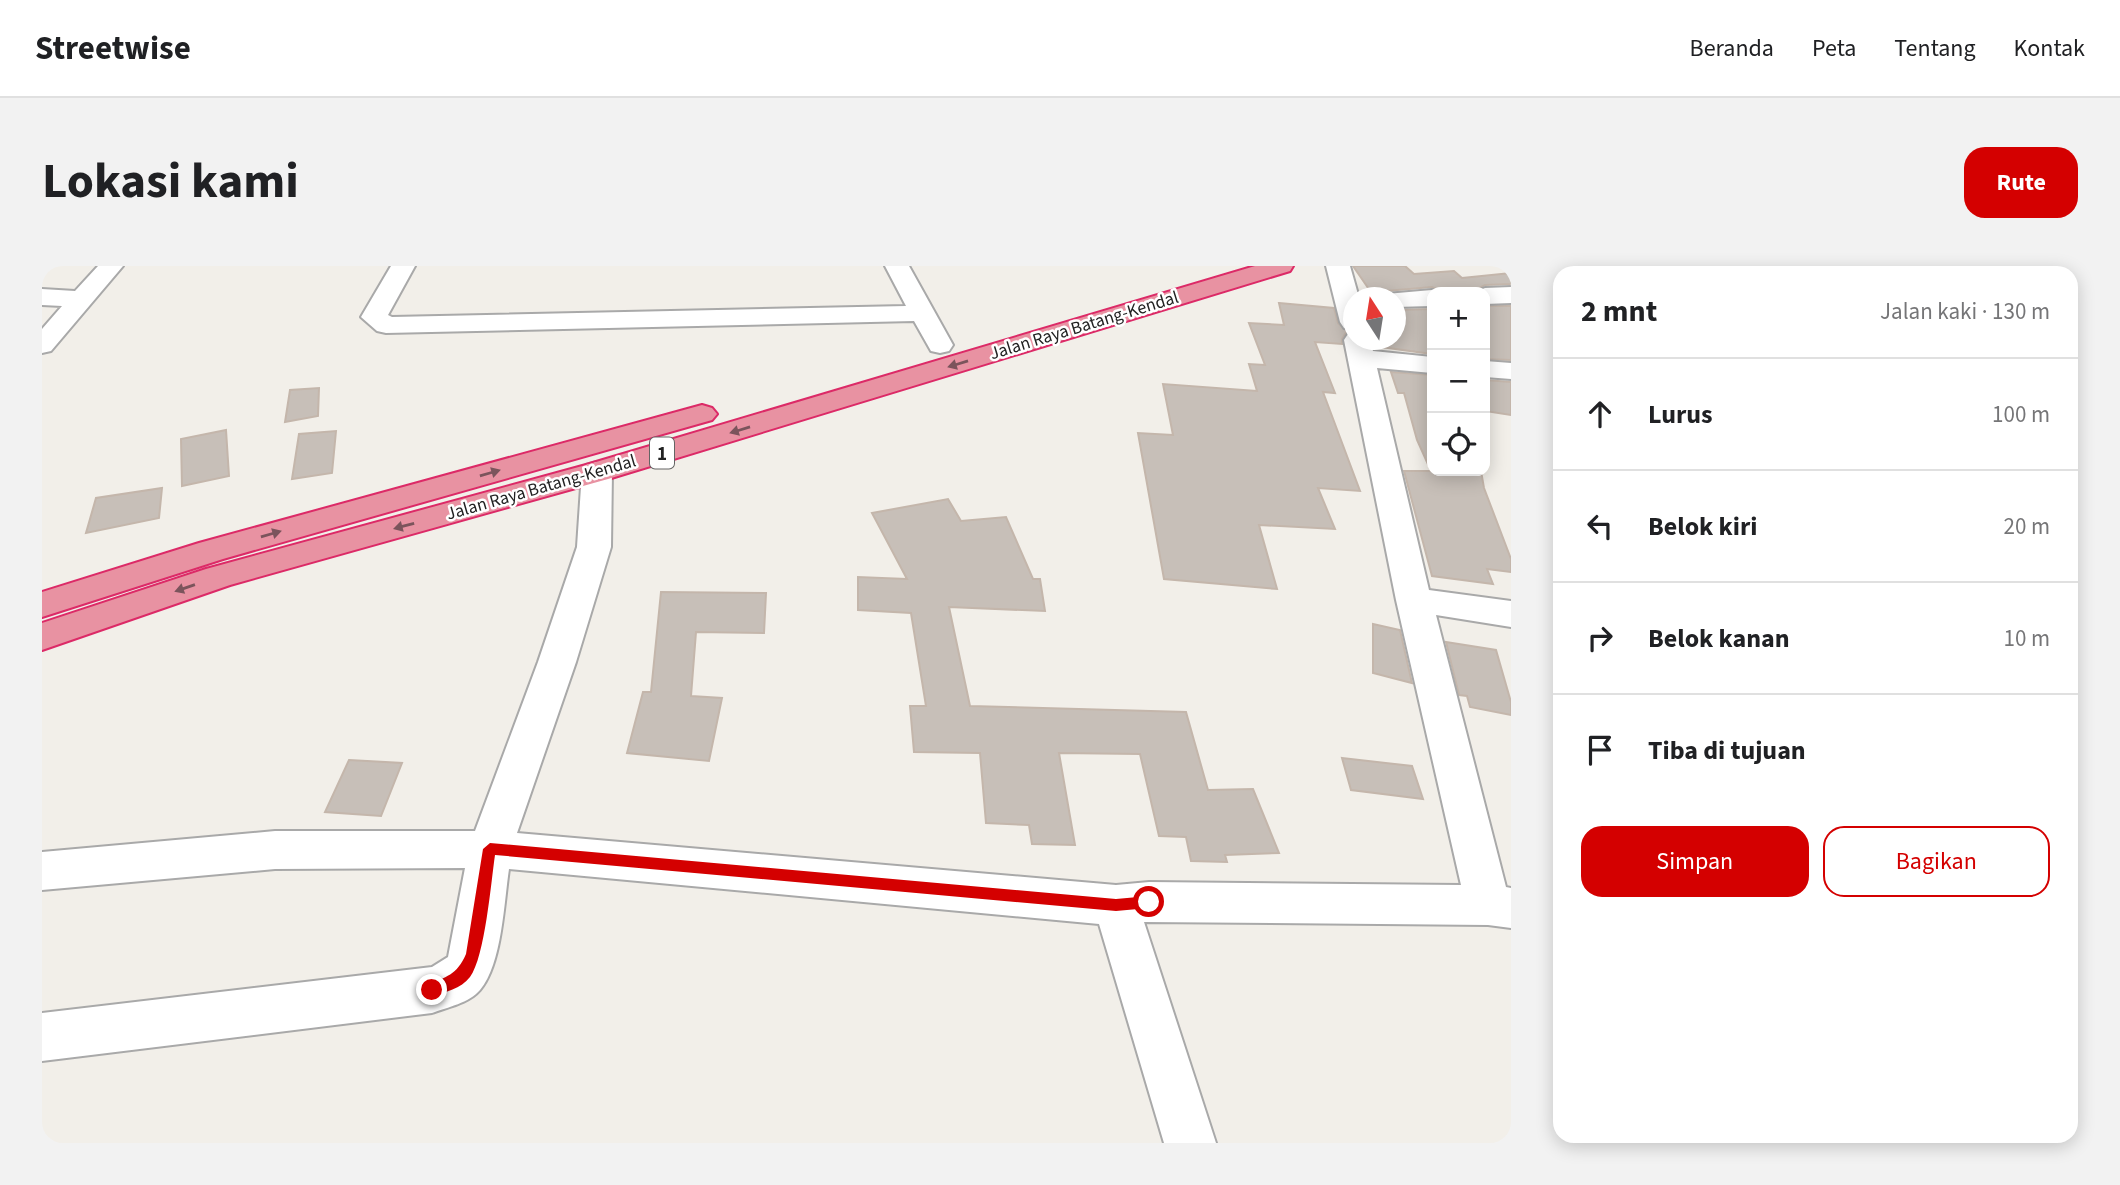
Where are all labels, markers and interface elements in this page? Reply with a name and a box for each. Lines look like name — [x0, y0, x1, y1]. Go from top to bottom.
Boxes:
text: Streetwise — [35, 25, 191, 72]
text: Beranda — [1690, 31, 1774, 66]
text: Peta — [1812, 31, 1856, 66]
text: Tentang — [1894, 31, 1976, 66]
text: Kontak — [2014, 31, 2085, 66]
text: Lokasi kami — [42, 147, 299, 217]
button: Rute — [1964, 147, 2078, 218]
street label: Jalan Raya Batang-Kendal — [987, 285, 1182, 366]
north arrow — [1343, 287, 1406, 350]
map controls — [1427, 287, 1490, 476]
button: + — [1427, 287, 1490, 350]
text: 2 mnt — [1581, 290, 1657, 333]
text: Jalan kaki · 130 m — [1880, 295, 2050, 328]
button: − — [1427, 350, 1490, 413]
one-way arrow — [947, 359, 968, 370]
icon: ahead — [1581, 395, 1619, 433]
text: Lurus — [1648, 396, 1713, 433]
text: 100 m — [1992, 398, 2050, 431]
button: locate — [1427, 413, 1490, 476]
one-way arrow — [729, 425, 750, 435]
road number: 1 — [650, 438, 674, 468]
street label: Jalan Raya Batang-Kendal — [443, 448, 639, 527]
one-way arrow — [479, 467, 501, 478]
icon: left — [1581, 507, 1619, 545]
text: Belok kiri — [1648, 508, 1757, 545]
text: 20 m — [2003, 510, 2050, 543]
one-way arrow — [393, 521, 414, 531]
one-way arrow — [261, 528, 282, 538]
one-way arrow — [174, 583, 195, 594]
icon: right — [1581, 619, 1619, 657]
text: Belok kanan — [1648, 620, 1790, 657]
text: 10 m — [2003, 622, 2050, 655]
icon: arrive — [1581, 731, 1619, 769]
text: Tiba di tujuan — [1648, 732, 1806, 769]
button: Simpan — [1581, 826, 1809, 897]
button: Bagikan — [1823, 826, 2050, 897]
route start — [1133, 886, 1164, 917]
route end — [416, 974, 447, 1005]

